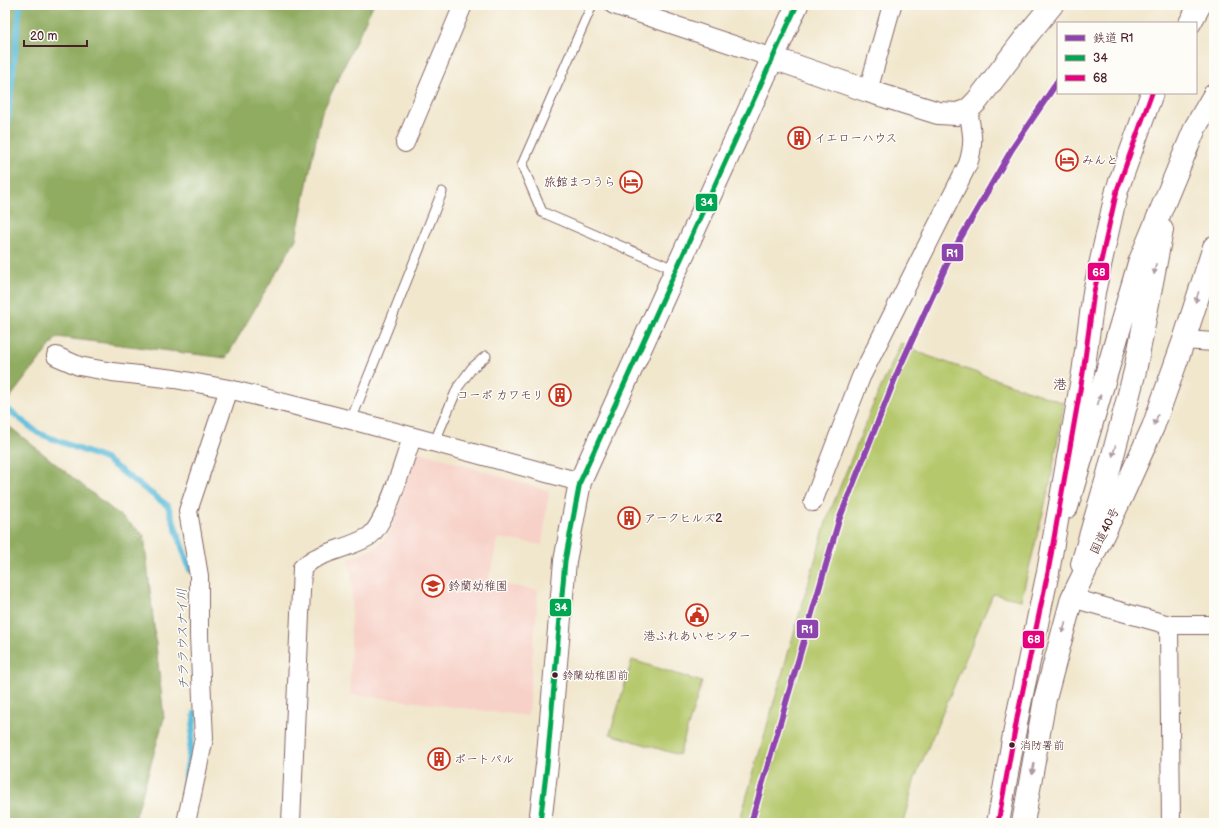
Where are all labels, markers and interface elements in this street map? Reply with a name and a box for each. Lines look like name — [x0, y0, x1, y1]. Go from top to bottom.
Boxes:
scale bar — [24, 22, 87, 48]
legend — [1057, 22, 1197, 94]
text: 20 m — [30, 29, 57, 44]
text: 鉄道 R1 — [1093, 31, 1133, 46]
text: 34 — [1093, 51, 1108, 66]
text: 68 — [1093, 71, 1107, 86]
building icon: イエローハウス — [786, 125, 812, 151]
place label: イエローハウス — [814, 131, 897, 146]
hotel icon: みんと — [1054, 147, 1080, 173]
place label: みんと — [1082, 153, 1118, 168]
hotel icon: 旅館まつうら — [618, 169, 644, 195]
place label: 旅館まつうら — [544, 175, 616, 190]
line badge: 34 — [695, 193, 718, 212]
text: 34 — [701, 196, 714, 209]
line badge: R1 — [941, 243, 964, 262]
text: R1 — [946, 247, 958, 260]
line badge: 68 — [1087, 262, 1110, 281]
one-way arrow — [1152, 263, 1158, 276]
text: 68 — [1092, 266, 1106, 279]
one-way arrow — [1194, 291, 1200, 303]
district label: 港 — [1053, 376, 1067, 393]
building icon: コーポ カワモリ — [547, 382, 573, 408]
place label: コーポ カワモリ — [457, 388, 544, 403]
one-way arrow — [1096, 394, 1102, 406]
one-way arrow — [1152, 414, 1158, 426]
one-way arrow — [1111, 445, 1117, 457]
building icon: アークヒルズ2 — [616, 505, 642, 531]
street label: 国道40号 — [1087, 505, 1123, 557]
place label: アークヒルズ2 — [644, 511, 722, 526]
school or university icon: 鈴蘭幼稚園 — [420, 573, 446, 599]
place label: 鈴蘭幼稚園 — [448, 579, 508, 594]
water label: チララウスナイ川 — [174, 588, 192, 690]
line badge: 34 — [549, 598, 572, 617]
text: 34 — [555, 601, 568, 614]
public building icon: 港ふれあいセンター — [684, 602, 710, 628]
line badge: R1 — [796, 619, 819, 639]
one-way arrow — [1061, 622, 1067, 634]
text: R1 — [801, 623, 813, 636]
place label: 港ふれあいセンター — [643, 629, 751, 644]
line badge: 68 — [1022, 630, 1045, 649]
text: 68 — [1027, 633, 1041, 646]
place label: 鈴蘭幼稚園前 — [562, 669, 628, 682]
marker: 鈴蘭幼稚園前 — [550, 670, 560, 680]
place label: 消防署前 — [1020, 739, 1064, 752]
marker: 消防署前 — [1007, 740, 1017, 750]
building icon: ポートパル — [426, 746, 452, 772]
place label: ポートパル — [454, 752, 514, 767]
one-way arrow — [1029, 763, 1035, 775]

